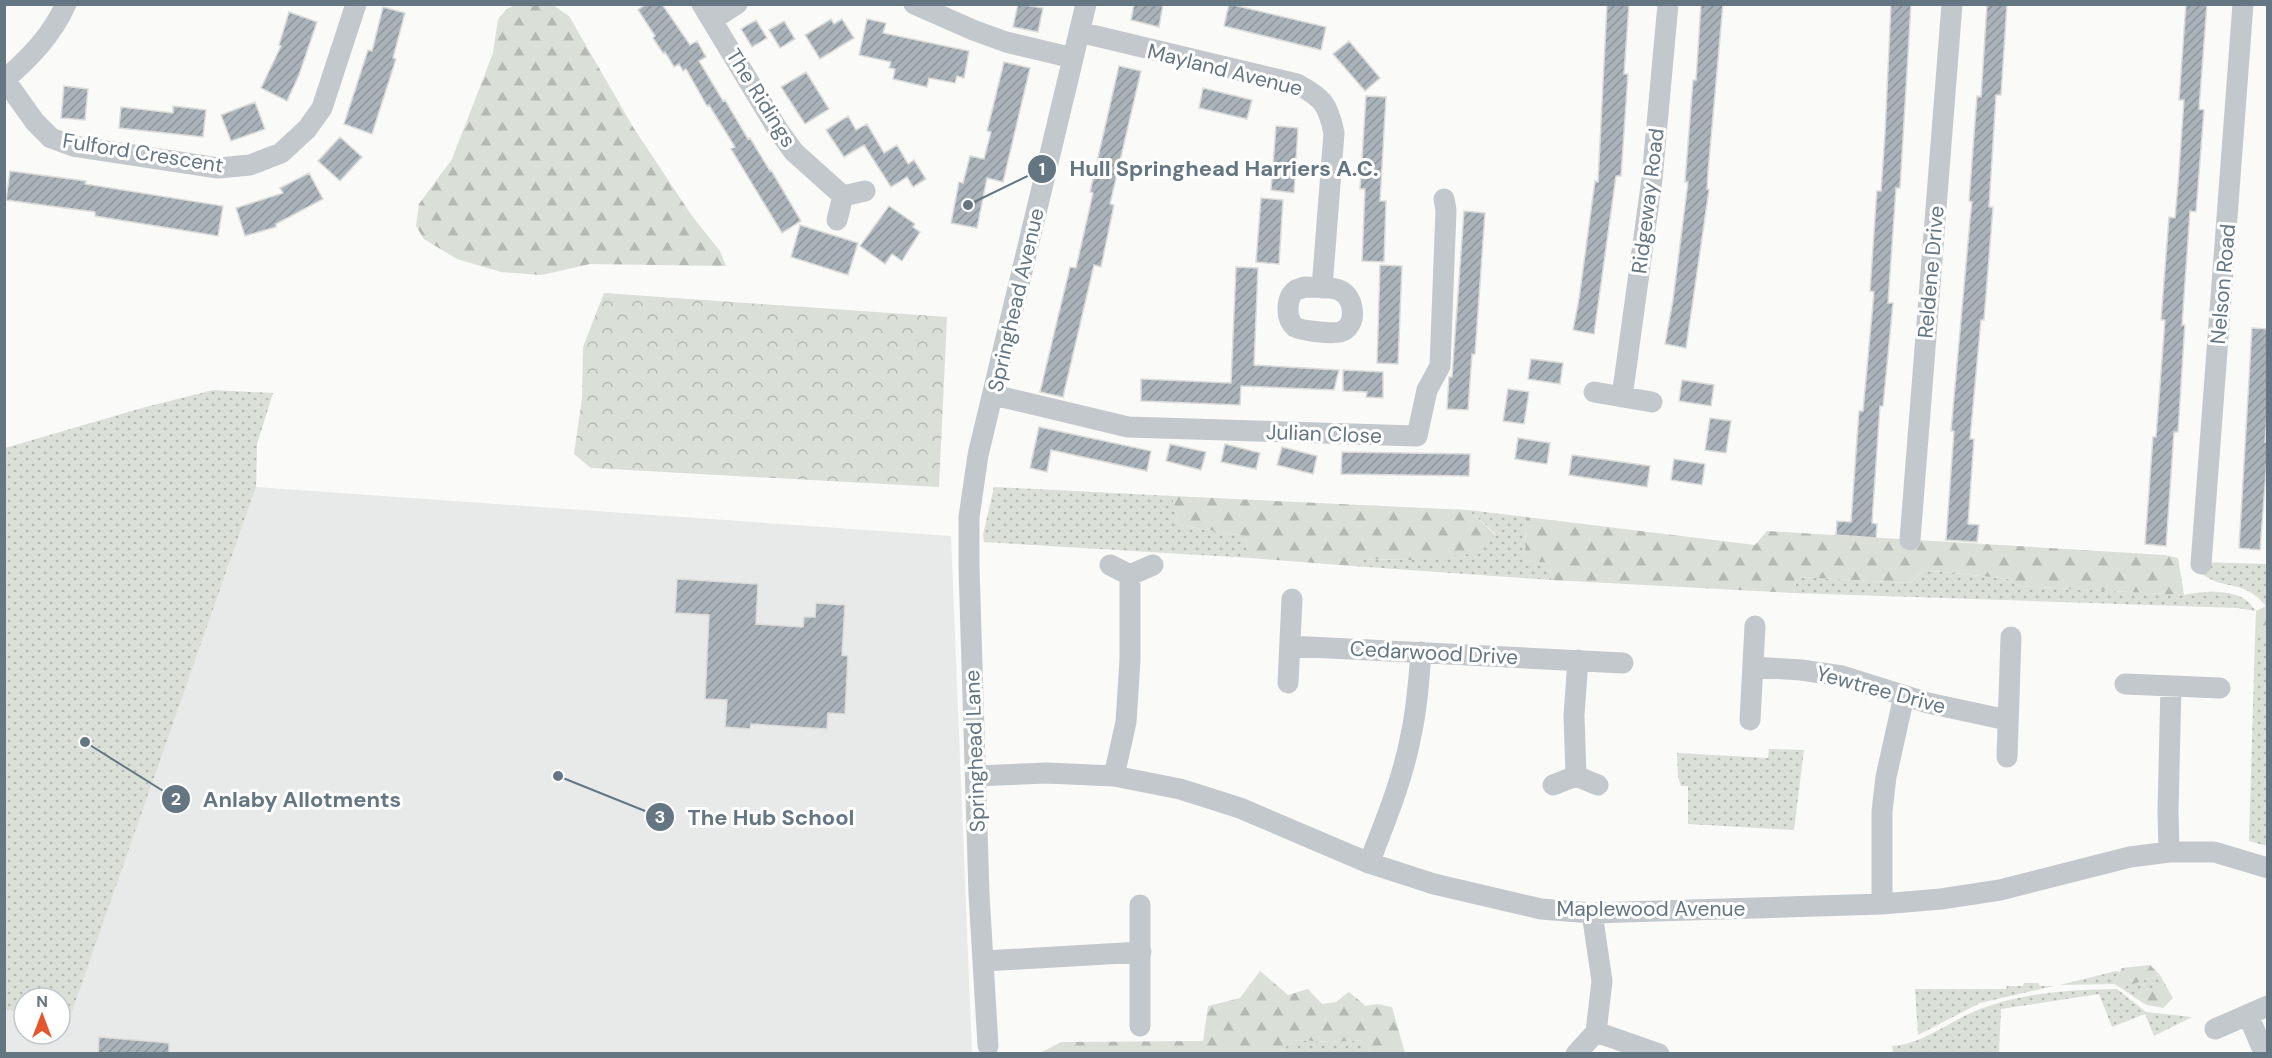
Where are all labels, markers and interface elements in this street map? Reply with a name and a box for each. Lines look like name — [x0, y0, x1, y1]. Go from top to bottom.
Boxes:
street label: Mayland Avenue — [1145, 37, 1305, 103]
street label: The Ridings — [720, 43, 802, 153]
street label: Fulford Crescent — [61, 126, 225, 180]
street label: Ridgeway Road — [1625, 127, 1671, 275]
callout: Hull Springhead Harriers A.C. — [1027, 149, 1390, 189]
text: Hull Springhead Harriers A.C. — [1070, 154, 1378, 183]
text: 1 — [1039, 157, 1045, 181]
street label: Springhead Avenue — [981, 205, 1051, 394]
street label: Reldene Drive — [1911, 205, 1951, 339]
street label: Nelson Road — [2204, 223, 2242, 345]
street label: Julian Close — [1266, 418, 1383, 450]
street label: Cedarwood Drive — [1349, 635, 1519, 671]
street label: Yewtree Drive — [1813, 659, 1949, 721]
street label: Springhead Lane — [958, 669, 992, 833]
callout: Anlaby Allotments — [161, 779, 413, 819]
text: Anlaby Allotments — [203, 785, 401, 814]
text: 2 — [171, 787, 181, 811]
callout: The Hub School — [645, 797, 866, 837]
text: The Hub School — [688, 803, 854, 832]
text: 3 — [655, 805, 665, 829]
street label: Maplewood Avenue — [1556, 895, 1746, 923]
north arrow — [12, 986, 72, 1046]
text: N — [36, 991, 48, 1012]

